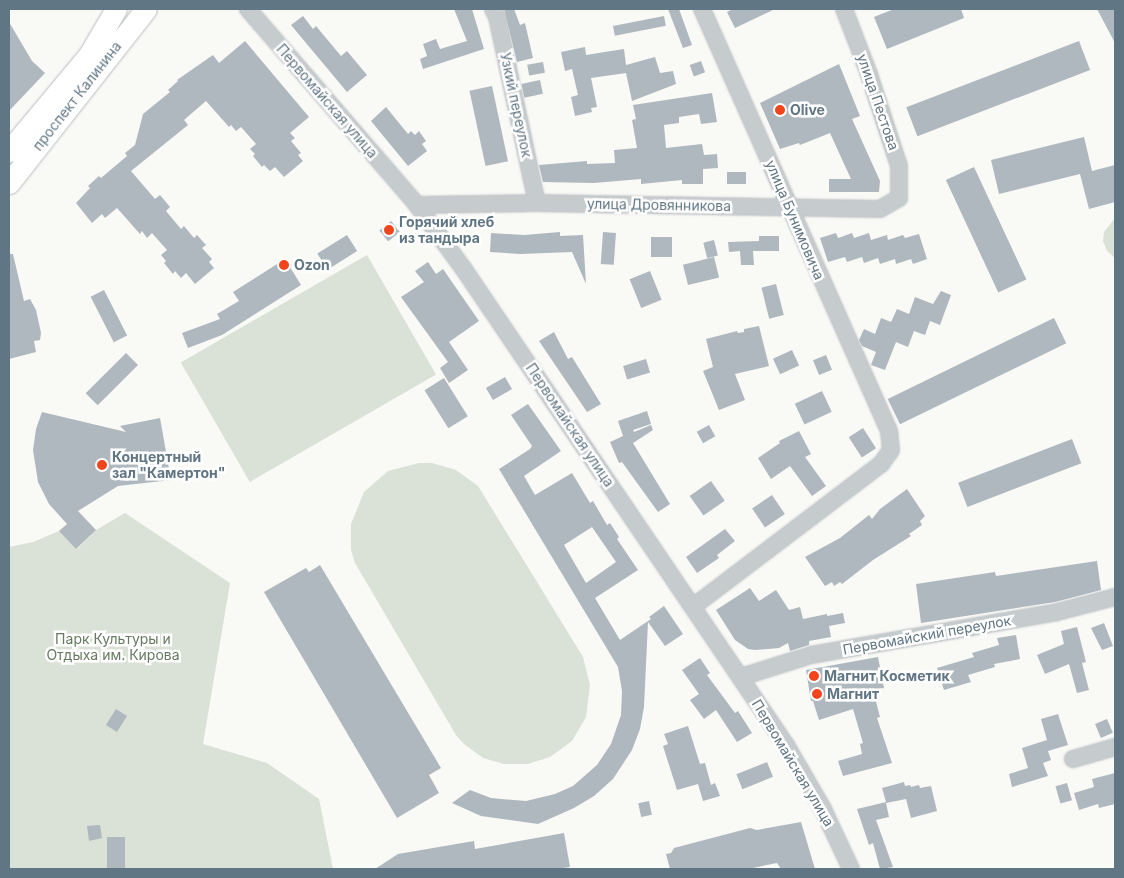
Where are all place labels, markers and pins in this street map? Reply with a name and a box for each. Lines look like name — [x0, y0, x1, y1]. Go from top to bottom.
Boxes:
place label: Olive — [790, 102, 825, 118]
marker: Olive — [774, 104, 786, 116]
place label: Горячий хлеб из тандыра — [399, 214, 494, 246]
marker: Горячий хлеб из тандыра — [383, 224, 395, 236]
place label: Ozon — [294, 257, 330, 273]
marker: Ozon — [278, 259, 290, 271]
place label: Концертный зал "Камертон" — [112, 449, 225, 482]
marker: Концертный зал "Камертон" — [96, 459, 108, 471]
place label: Магнит Косметик — [824, 668, 950, 684]
marker: Магнит Косметик — [808, 670, 820, 682]
place label: Магнит — [827, 686, 879, 702]
marker: Магнит — [811, 688, 823, 700]

